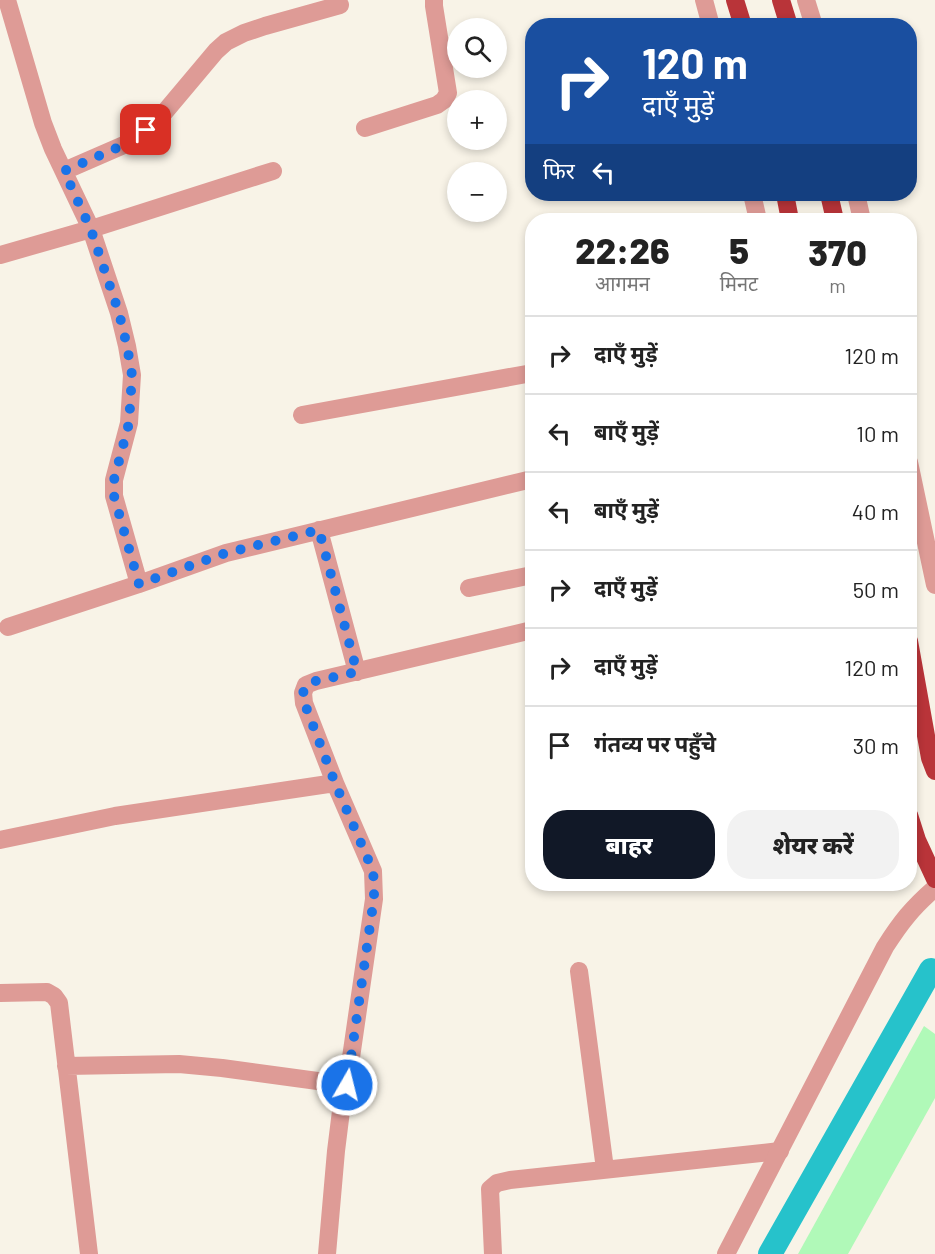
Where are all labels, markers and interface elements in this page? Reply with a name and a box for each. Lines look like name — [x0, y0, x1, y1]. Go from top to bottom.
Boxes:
map controls — [447, 18, 507, 222]
button: search — [447, 18, 507, 78]
text: 120 m — [642, 37, 748, 87]
icon: right — [543, 42, 621, 120]
text: दाएँ मुड़ें — [642, 88, 714, 120]
button: + — [447, 90, 507, 150]
pin — [120, 104, 171, 155]
icon: arrive — [129, 113, 162, 146]
icon: left — [587, 156, 620, 189]
text: फिर — [543, 157, 575, 183]
button: − — [447, 162, 507, 222]
text: 22:26 — [575, 228, 670, 271]
text: 5 — [729, 228, 749, 271]
text: 370 — [808, 230, 867, 273]
text: आगमन — [595, 271, 650, 295]
text: मिनट — [720, 271, 758, 295]
text: m — [829, 273, 846, 297]
icon: right — [543, 339, 576, 372]
text: दाएँ मुड़ें — [594, 340, 657, 366]
text: 120 m — [844, 342, 899, 368]
icon: left — [543, 417, 576, 450]
text: बाएँ मुड़ें — [594, 418, 659, 444]
text: 10 m — [856, 420, 899, 446]
icon: left — [543, 495, 576, 528]
text: बाएँ मुड़ें — [594, 496, 659, 522]
text: 40 m — [852, 498, 899, 524]
icon: right — [543, 573, 576, 606]
text: दाएँ मुड़ें — [594, 574, 657, 600]
text: 50 m — [853, 576, 899, 602]
icon: right — [543, 651, 576, 684]
text: दाएँ मुड़ें — [594, 652, 657, 678]
text: 120 m — [844, 654, 899, 680]
icon: arrive — [543, 729, 576, 762]
text: गंतव्य पर पहुँचे — [594, 730, 716, 756]
text: 30 m — [853, 732, 899, 758]
button: बाहर — [543, 810, 715, 879]
button: शेयर करें — [727, 810, 899, 879]
position arrow — [315, 1053, 379, 1117]

